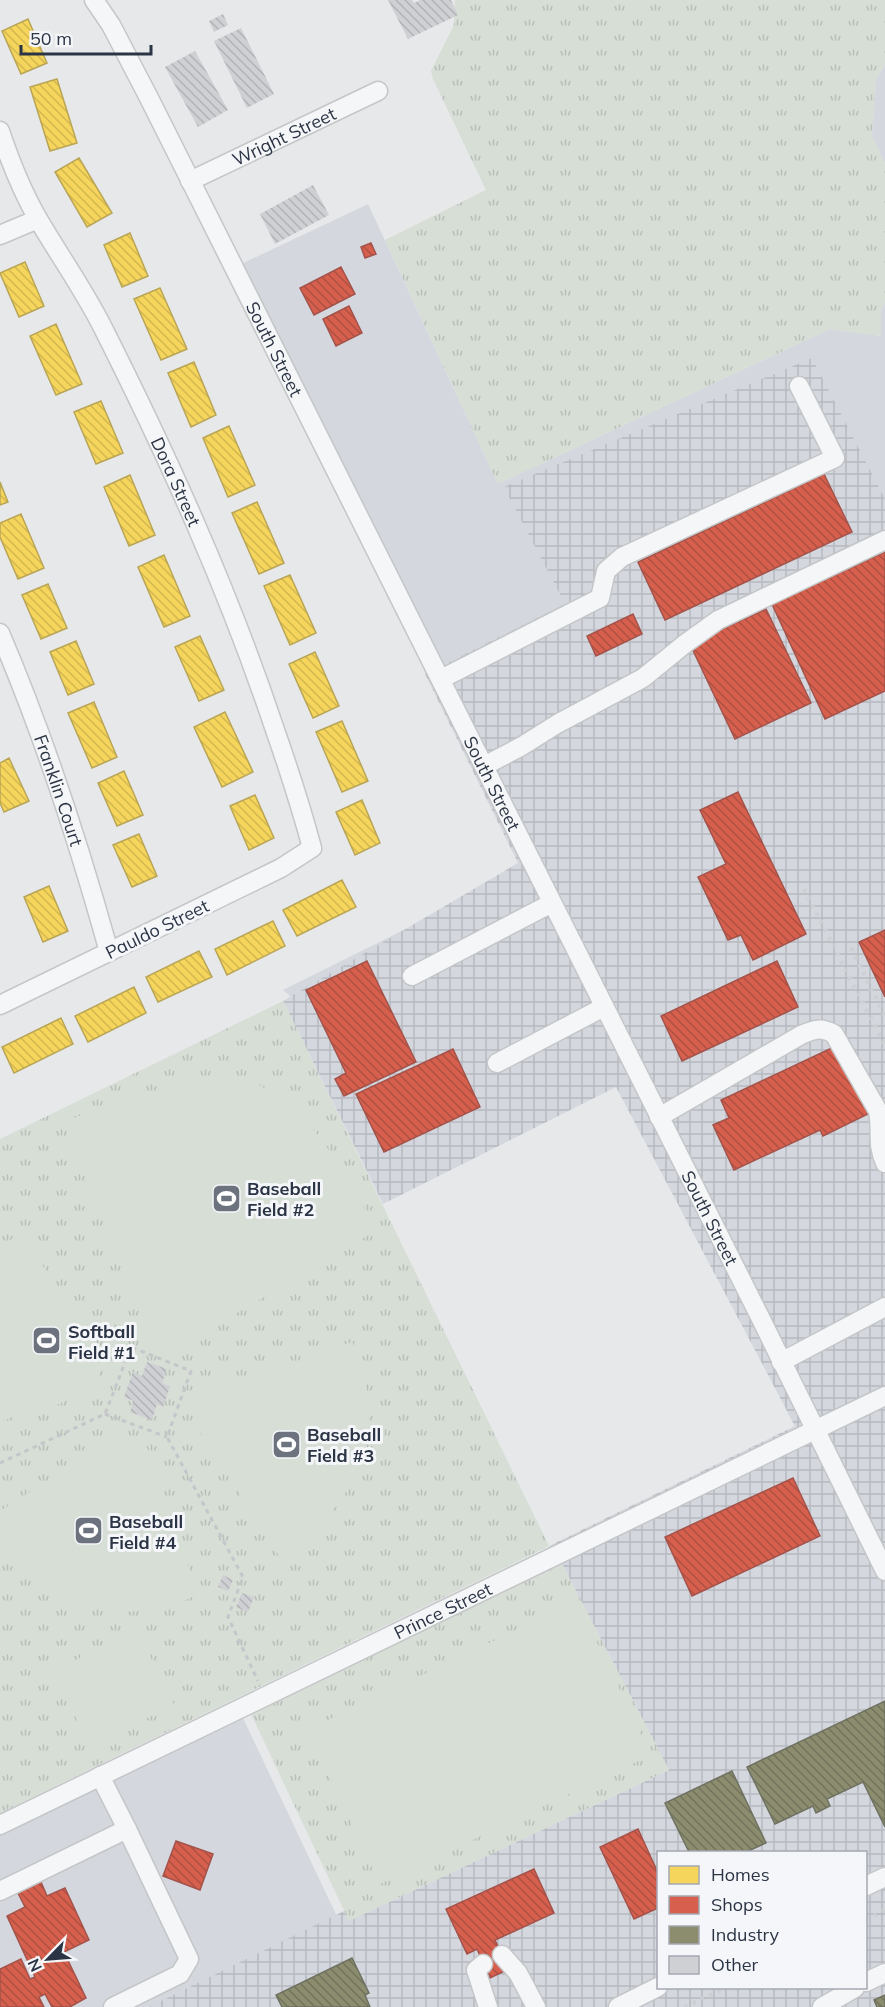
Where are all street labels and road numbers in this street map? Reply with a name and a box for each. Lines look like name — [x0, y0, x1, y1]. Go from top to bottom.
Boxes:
street label: Wright Street — [228, 102, 339, 171]
street label: South Street — [241, 297, 308, 400]
street label: Dora Street — [146, 433, 207, 530]
street label: Franklin Court — [29, 731, 89, 849]
street label: South Street — [459, 732, 526, 835]
street label: Pauldo Street — [101, 894, 213, 964]
street label: South Street — [677, 1166, 744, 1269]
street label: Prince Street — [390, 1577, 495, 1644]

